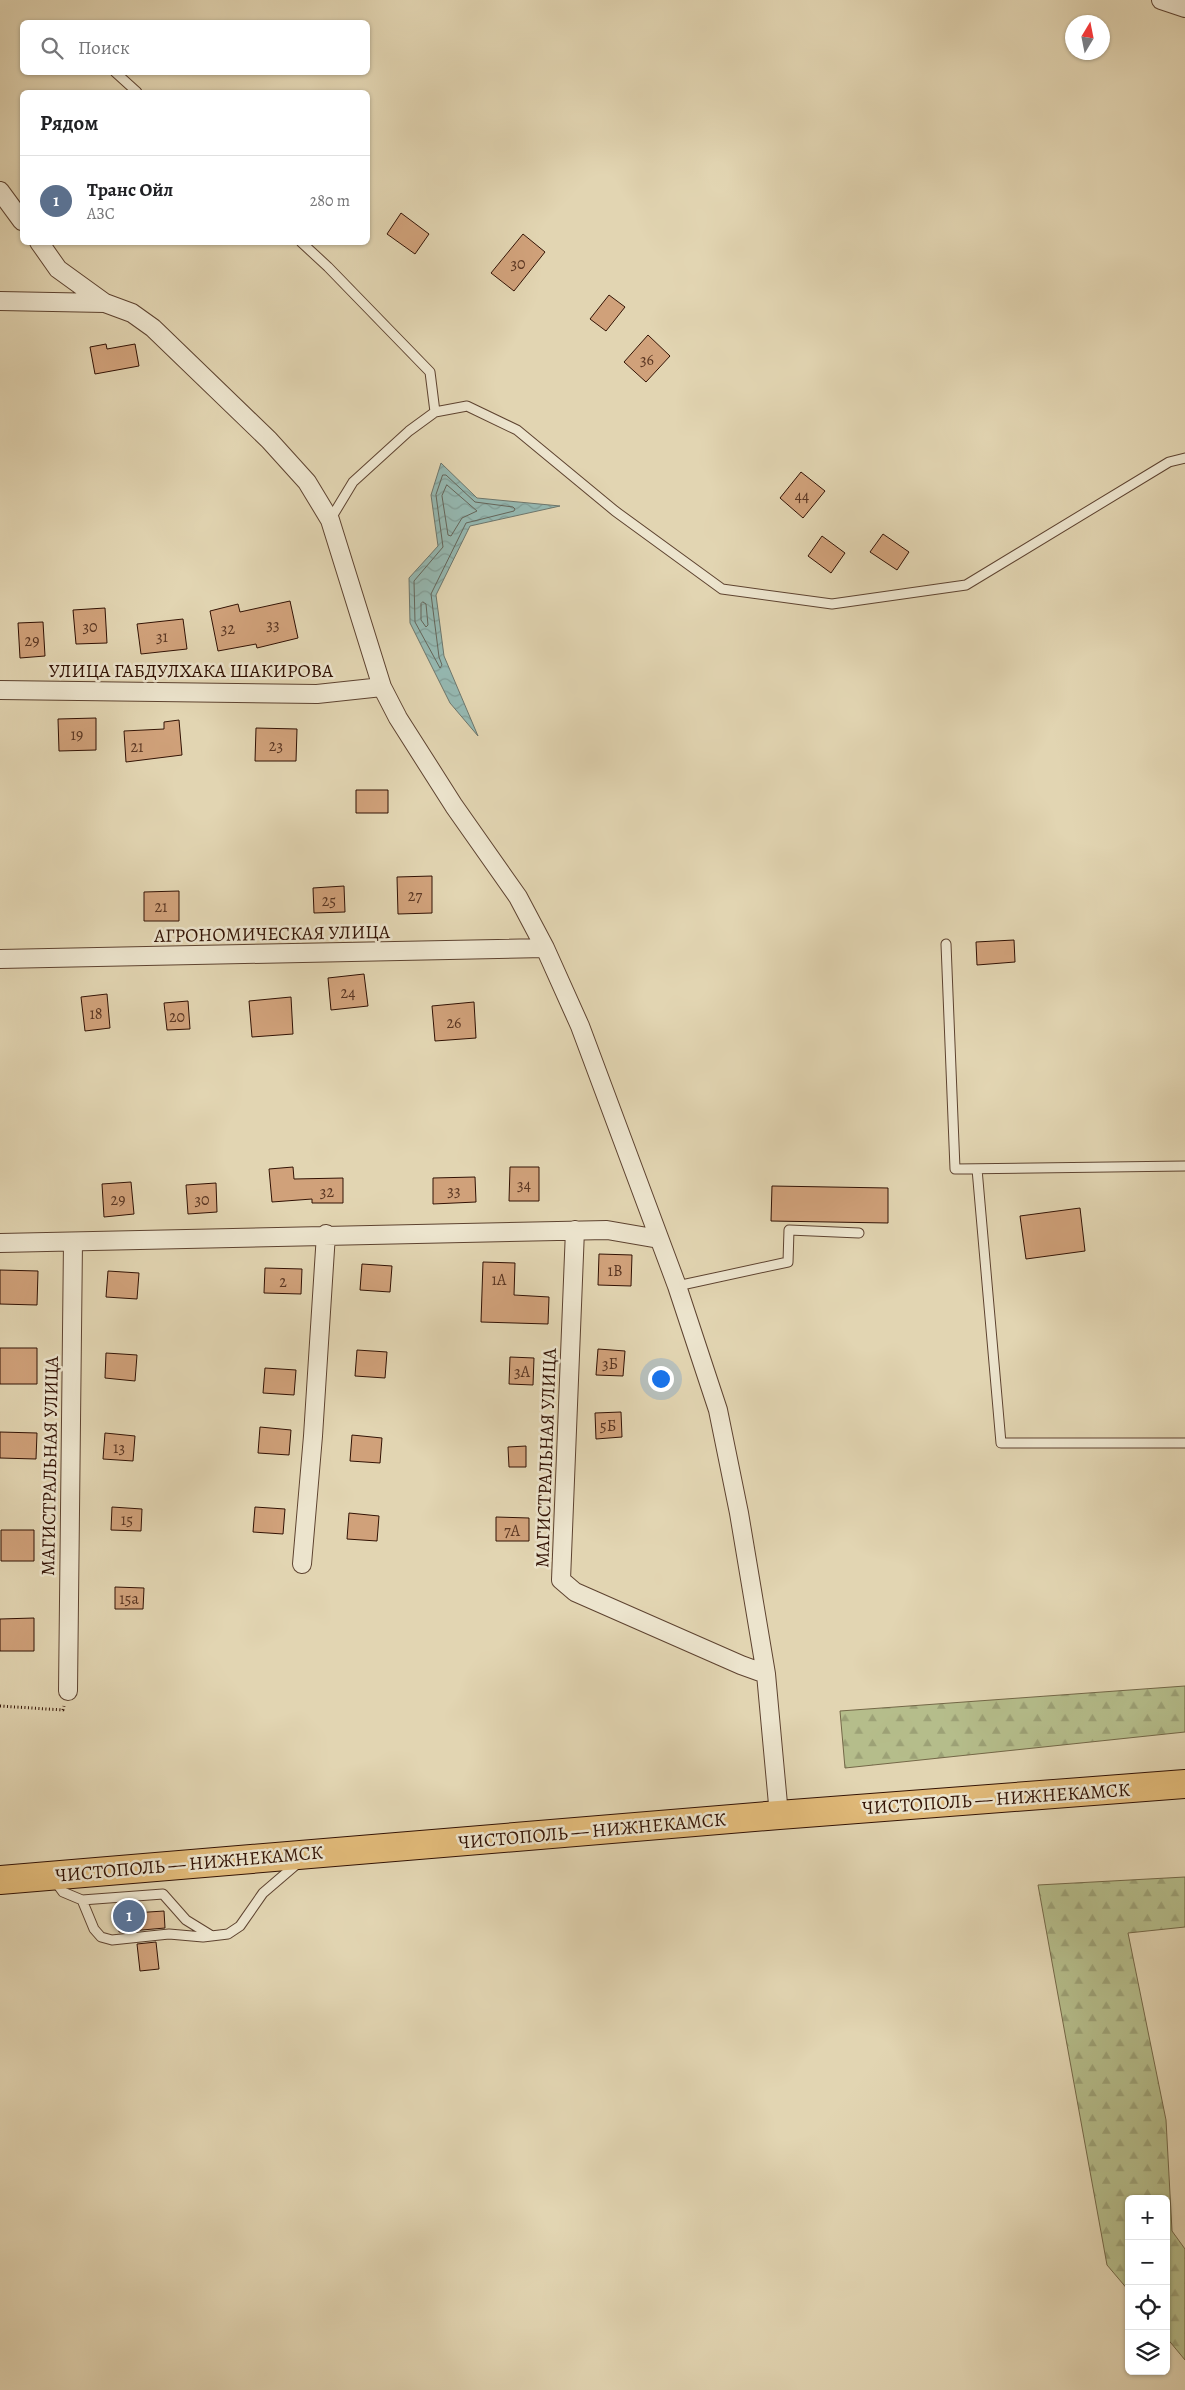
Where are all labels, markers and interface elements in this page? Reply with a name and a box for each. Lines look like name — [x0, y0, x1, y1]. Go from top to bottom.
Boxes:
north arrow — [1065, 15, 1110, 60]
search box — [20, 20, 370, 75]
icon: search — [38, 34, 66, 62]
text: Поиск — [78, 35, 130, 61]
text: Рядом — [40, 109, 98, 137]
text: Транс Ойл — [87, 177, 173, 203]
text: 1 — [53, 190, 59, 212]
text: 280 m — [310, 190, 350, 212]
text: АЗС — [87, 203, 115, 225]
house number: 30 — [510, 253, 526, 275]
house number: 36 — [640, 349, 654, 371]
house number: 44 — [795, 485, 809, 507]
house number: 33 — [266, 614, 280, 636]
house number: 30 — [82, 616, 98, 638]
house number: 32 — [221, 618, 236, 640]
house number: 31 — [156, 626, 169, 648]
house number: 29 — [25, 630, 39, 652]
street label: УЛИЦА ГАБДУЛХАКА ШАКИРОВА — [49, 658, 334, 684]
house number: 19 — [71, 724, 83, 746]
house number: 23 — [269, 735, 283, 757]
house number: 21 — [130, 736, 144, 758]
house number: 27 — [408, 885, 422, 907]
house number: 25 — [322, 890, 336, 912]
house number: 21 — [154, 896, 168, 918]
street label: АГРОНОМИЧЕСКАЯ УЛИЦА — [153, 919, 391, 949]
house number: 24 — [341, 982, 355, 1004]
house number: 18 — [89, 1003, 103, 1025]
house number: 20 — [169, 1006, 185, 1028]
house number: 26 — [447, 1012, 462, 1034]
house number: 34 — [517, 1174, 531, 1196]
house number: 33 — [447, 1180, 461, 1202]
house number: 32 — [320, 1181, 335, 1203]
house number: 29 — [111, 1189, 125, 1211]
house number: 30 — [194, 1189, 210, 1211]
house number: 1В — [607, 1260, 623, 1282]
house number: 1А — [492, 1269, 507, 1291]
house number: 2 — [279, 1271, 287, 1293]
street label: МАГИСТРАЛЬНАЯ УЛИЦА — [529, 1347, 563, 1568]
house number: 3Б — [602, 1353, 618, 1375]
street label: МАГИСТРАЛЬНАЯ УЛИЦА — [35, 1355, 65, 1576]
house number: 3А — [514, 1361, 531, 1383]
your location — [648, 1366, 674, 1392]
house number: 5Б — [600, 1415, 616, 1437]
house number: 13 — [113, 1437, 125, 1459]
house number: 15 — [121, 1509, 133, 1531]
house number: 7А — [504, 1520, 521, 1542]
house number: 15а — [119, 1588, 139, 1610]
street label: ЧИСТОПОЛЬ — НИЖНЕКАМСК — [861, 1777, 1131, 1821]
street label: ЧИСТОПОЛЬ — НИЖНЕКАМСК — [457, 1806, 727, 1856]
street label: ЧИСТОПОЛЬ — НИЖНЕКАМСК — [54, 1839, 324, 1889]
pin: 1 — [113, 1897, 145, 1935]
map controls — [1125, 2195, 1170, 2375]
button: + — [1125, 2195, 1170, 2240]
button: − — [1125, 2240, 1170, 2285]
button: locate — [1125, 2285, 1170, 2330]
button: layers — [1125, 2330, 1170, 2375]

